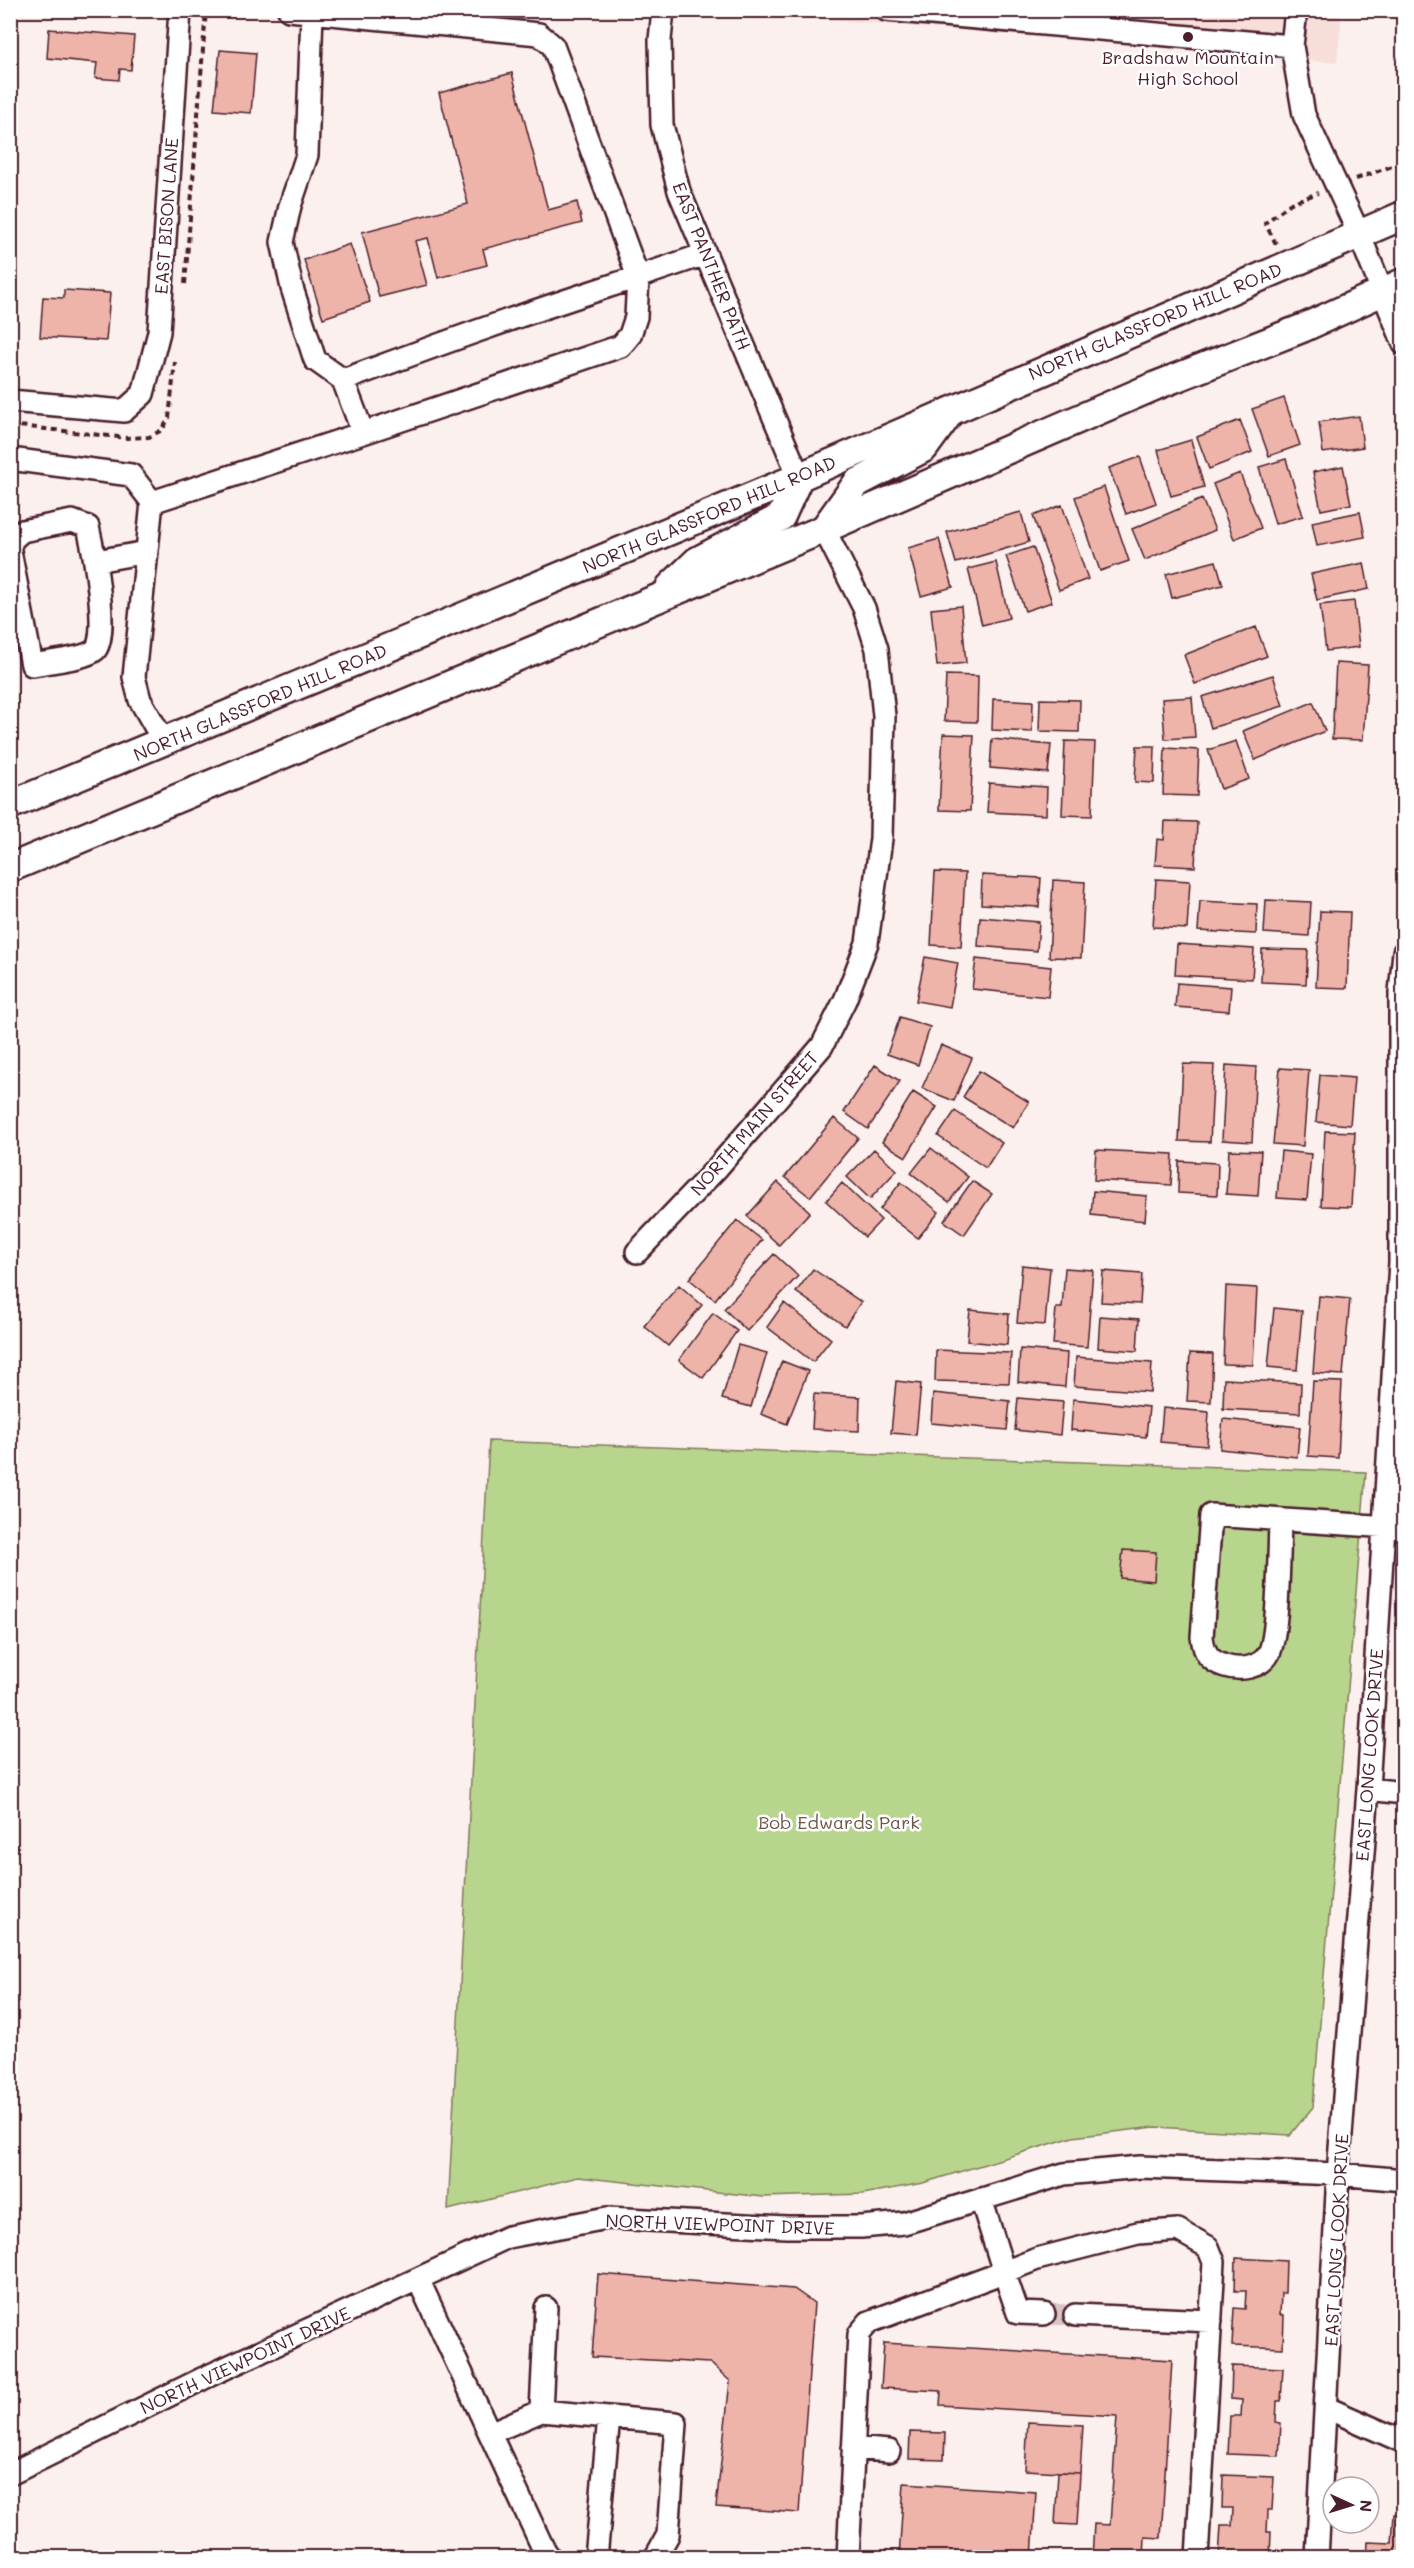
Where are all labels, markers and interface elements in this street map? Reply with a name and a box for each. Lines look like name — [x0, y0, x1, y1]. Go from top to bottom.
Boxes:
marker: Bradshaw Mountain High School — [1181, 30, 1195, 44]
place label: Bradshaw Mountain High School — [1102, 45, 1274, 90]
street label: EAST BISON LANE — [149, 137, 183, 295]
street label: EAST PANTHER PATH — [667, 178, 757, 354]
street label: NORTH GLASSFORD HILL ROAD — [1025, 257, 1285, 385]
street label: NORTH GLASSFORD HILL ROAD — [579, 450, 839, 578]
street label: NORTH GLASSFORD HILL ROAD — [130, 638, 390, 766]
street label: NORTH MAIN STREET — [685, 1046, 823, 1200]
street label: EAST LONG LOOK DRIVE — [1350, 1648, 1388, 1862]
park label: Bob Edwards Park — [758, 1810, 920, 1834]
street label: EAST LONG LOOK DRIVE — [1318, 2133, 1354, 2347]
street label: NORTH VIEWPOINT DRIVE — [605, 2208, 835, 2240]
street label: NORTH VIEWPOINT DRIVE — [136, 2301, 354, 2419]
north arrow — [1321, 2475, 1381, 2535]
text: N — [1356, 2499, 1377, 2513]

